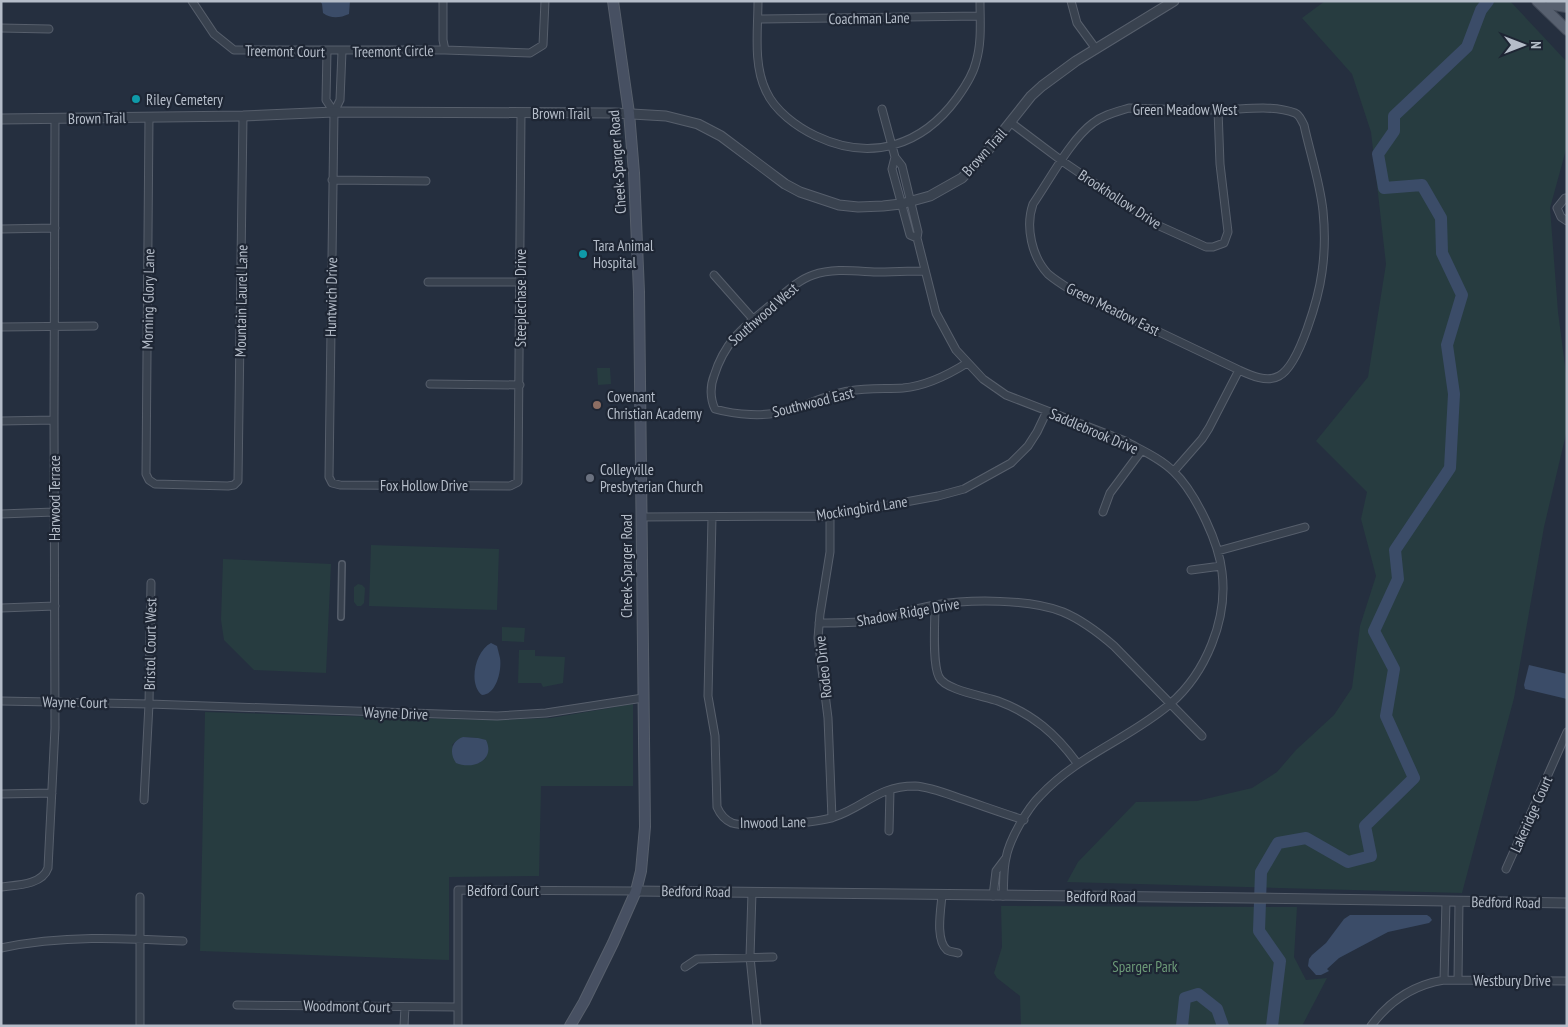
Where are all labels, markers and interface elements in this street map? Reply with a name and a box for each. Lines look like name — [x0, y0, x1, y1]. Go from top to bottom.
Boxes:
street label: Coachman Lane — [828, 8, 910, 28]
north arrow — [1498, 20, 1548, 70]
street label: Treemont Court — [245, 41, 325, 61]
street label: Treemont Circle — [352, 41, 434, 61]
text: N — [1527, 41, 1545, 49]
place label: Riley Cemetery — [146, 90, 223, 109]
marker: Riley Cemetery — [130, 93, 142, 105]
street label: Green Meadow West — [1133, 100, 1237, 119]
street label: Brown Trail — [532, 104, 591, 123]
street label: Brown Trail — [68, 108, 127, 128]
street label: Cheek-Sparger Road — [604, 109, 630, 215]
street label: Brown Trail — [958, 124, 1011, 180]
street label: Brookhollow Drive — [1075, 165, 1165, 233]
place label: Tara Animal Hospital — [593, 236, 654, 272]
street label: Mountain Laurel Lane — [231, 245, 251, 357]
street label: Morning Glory Lane — [138, 248, 158, 350]
marker: Tara Animal Hospital — [577, 248, 589, 260]
street label: Steeplechase Drive — [511, 249, 530, 347]
street label: Huntwich Drive — [321, 257, 341, 337]
street label: Green Meadow East — [1063, 278, 1163, 340]
street label: Southwood West — [724, 279, 802, 349]
street label: Southwood East — [770, 383, 856, 421]
place label: Covenant Christian Academy — [607, 387, 702, 423]
marker: Covenant Christian Academy — [591, 399, 603, 411]
street label: Saddlebrook Drive — [1047, 404, 1141, 458]
street label: Harwood Terrace — [45, 455, 64, 541]
place label: Colleyville Presbyterian Church — [600, 460, 703, 496]
marker: Colleyville Presbyterian Church — [584, 472, 596, 484]
street label: Fox Hollow Drive — [380, 476, 468, 495]
street label: Mockingbird Lane — [815, 491, 909, 525]
street label: Cheek-Sparger Road — [617, 514, 636, 618]
street label: Shadow Ridge Drive — [855, 594, 961, 630]
street label: Bristol Court West — [140, 598, 160, 690]
street label: Rodeo Drive — [810, 635, 836, 699]
street label: Wayne Court — [42, 692, 108, 712]
street label: Wayne Drive — [363, 702, 429, 724]
street label: Lakeridge Court — [1506, 773, 1556, 855]
street label: Inwood Lane — [740, 812, 806, 832]
street label: Bedford Court — [467, 881, 539, 900]
street label: Bedford Road — [661, 881, 731, 901]
street label: Bedford Road — [1066, 887, 1136, 906]
street label: Bedford Road — [1471, 892, 1541, 912]
park label: Sparger Park — [1112, 957, 1178, 976]
street label: Westbury Drive — [1473, 971, 1551, 990]
street label: Woodmont Court — [303, 996, 391, 1016]

